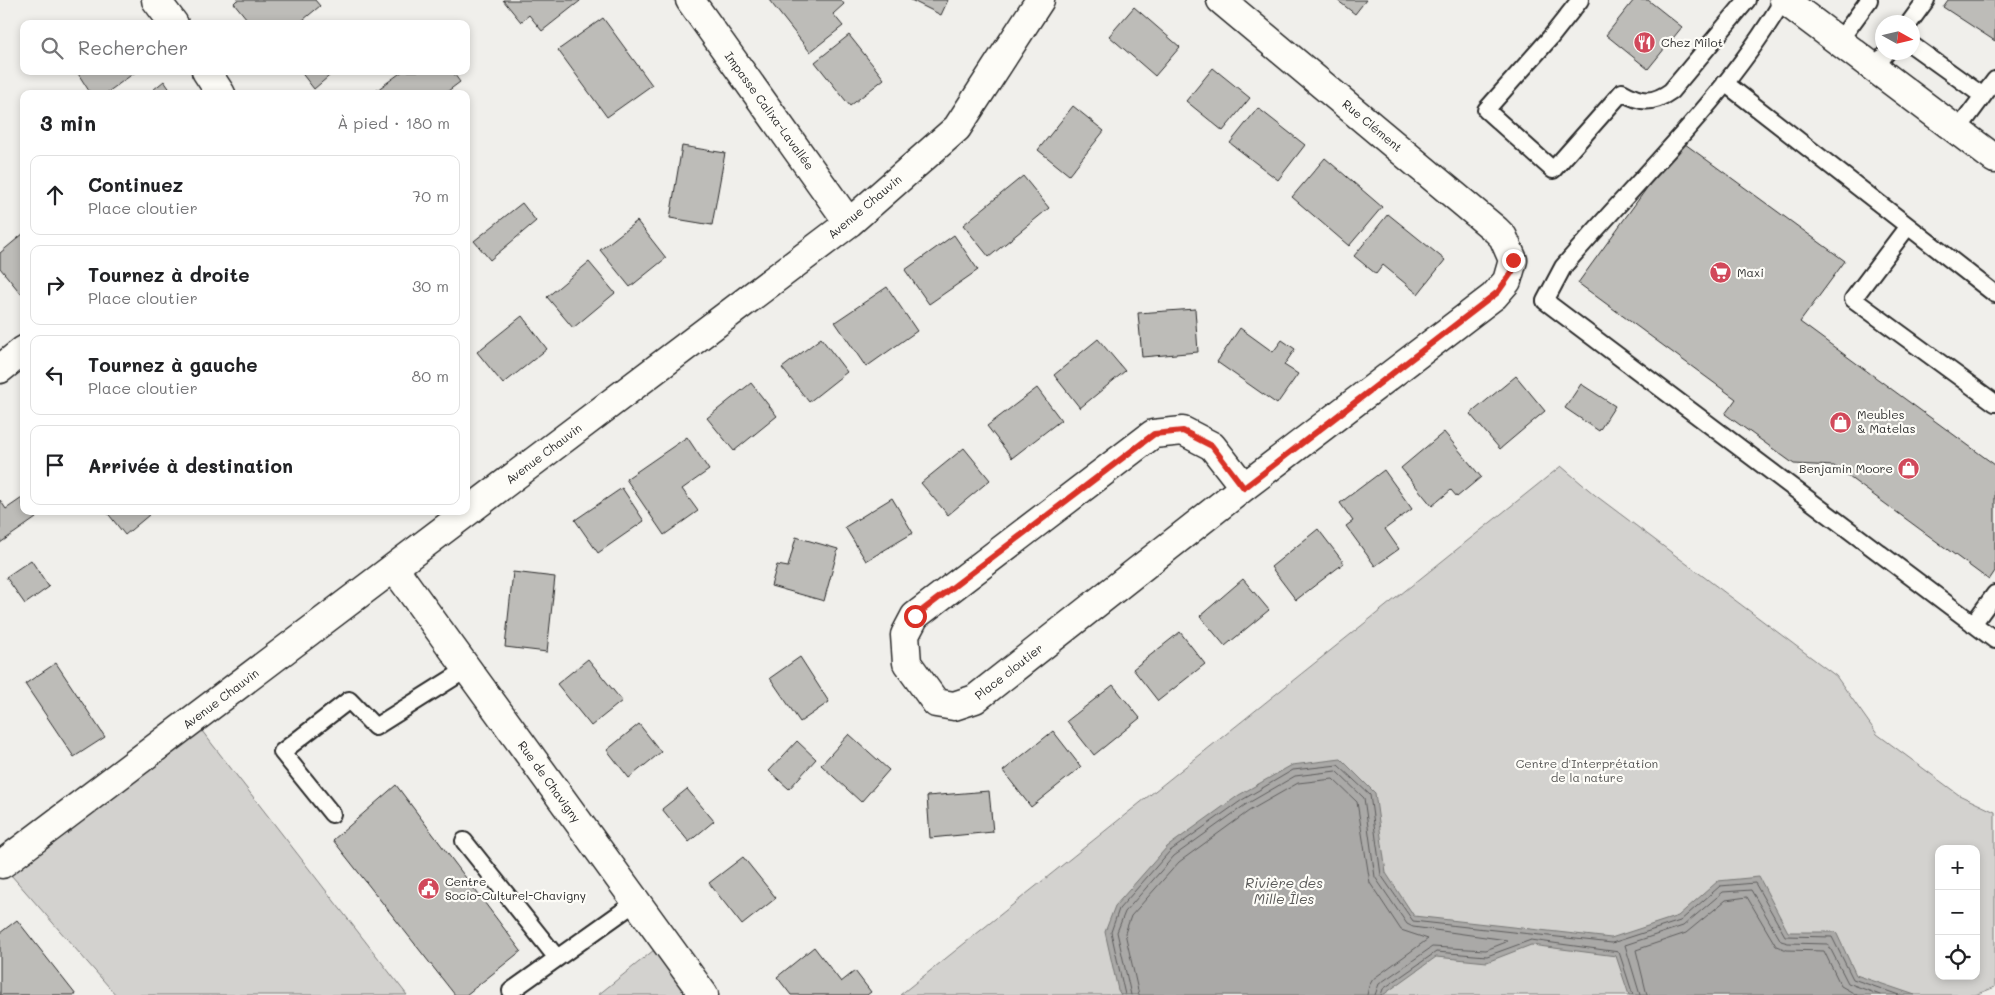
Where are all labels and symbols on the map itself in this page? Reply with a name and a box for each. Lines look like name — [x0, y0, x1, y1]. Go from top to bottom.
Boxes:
north arrow — [1875, 15, 1920, 60]
restaurant icon: Chez Milot — [1633, 31, 1657, 55]
place label: Chez Milot — [1661, 34, 1723, 50]
street label: Impasse Calixa-Lavallée — [721, 48, 818, 173]
street label: Rue Clément — [1339, 95, 1406, 155]
street label: Avenue Chauvin — [824, 171, 905, 242]
route end — [1502, 249, 1525, 272]
supermarket icon: Maxi — [1709, 261, 1733, 285]
place label: Maxi — [1737, 264, 1764, 280]
place label: Meubles & Matelas — [1857, 406, 1916, 436]
shop icon: Meubles & Matelas — [1829, 410, 1853, 434]
street label: Avenue Chauvin — [502, 419, 585, 487]
shop icon: Benjamin Moore — [1897, 457, 1921, 481]
place label: Benjamin Moore — [1799, 460, 1893, 476]
route start — [904, 605, 927, 628]
street label: Place cloutier — [971, 640, 1046, 703]
street label: Avenue Chauvin — [179, 664, 262, 732]
street label: Rue de Chavigny — [515, 737, 585, 825]
park label: Centre d'Interprétation de la nature — [1516, 755, 1658, 785]
place label: Centre Socio-Culturel-Chavigny — [445, 873, 586, 903]
water label: Rivière des Mille Îles — [1245, 873, 1323, 908]
public building icon: Centre Socio-Culturel-Chavigny — [417, 877, 441, 901]

